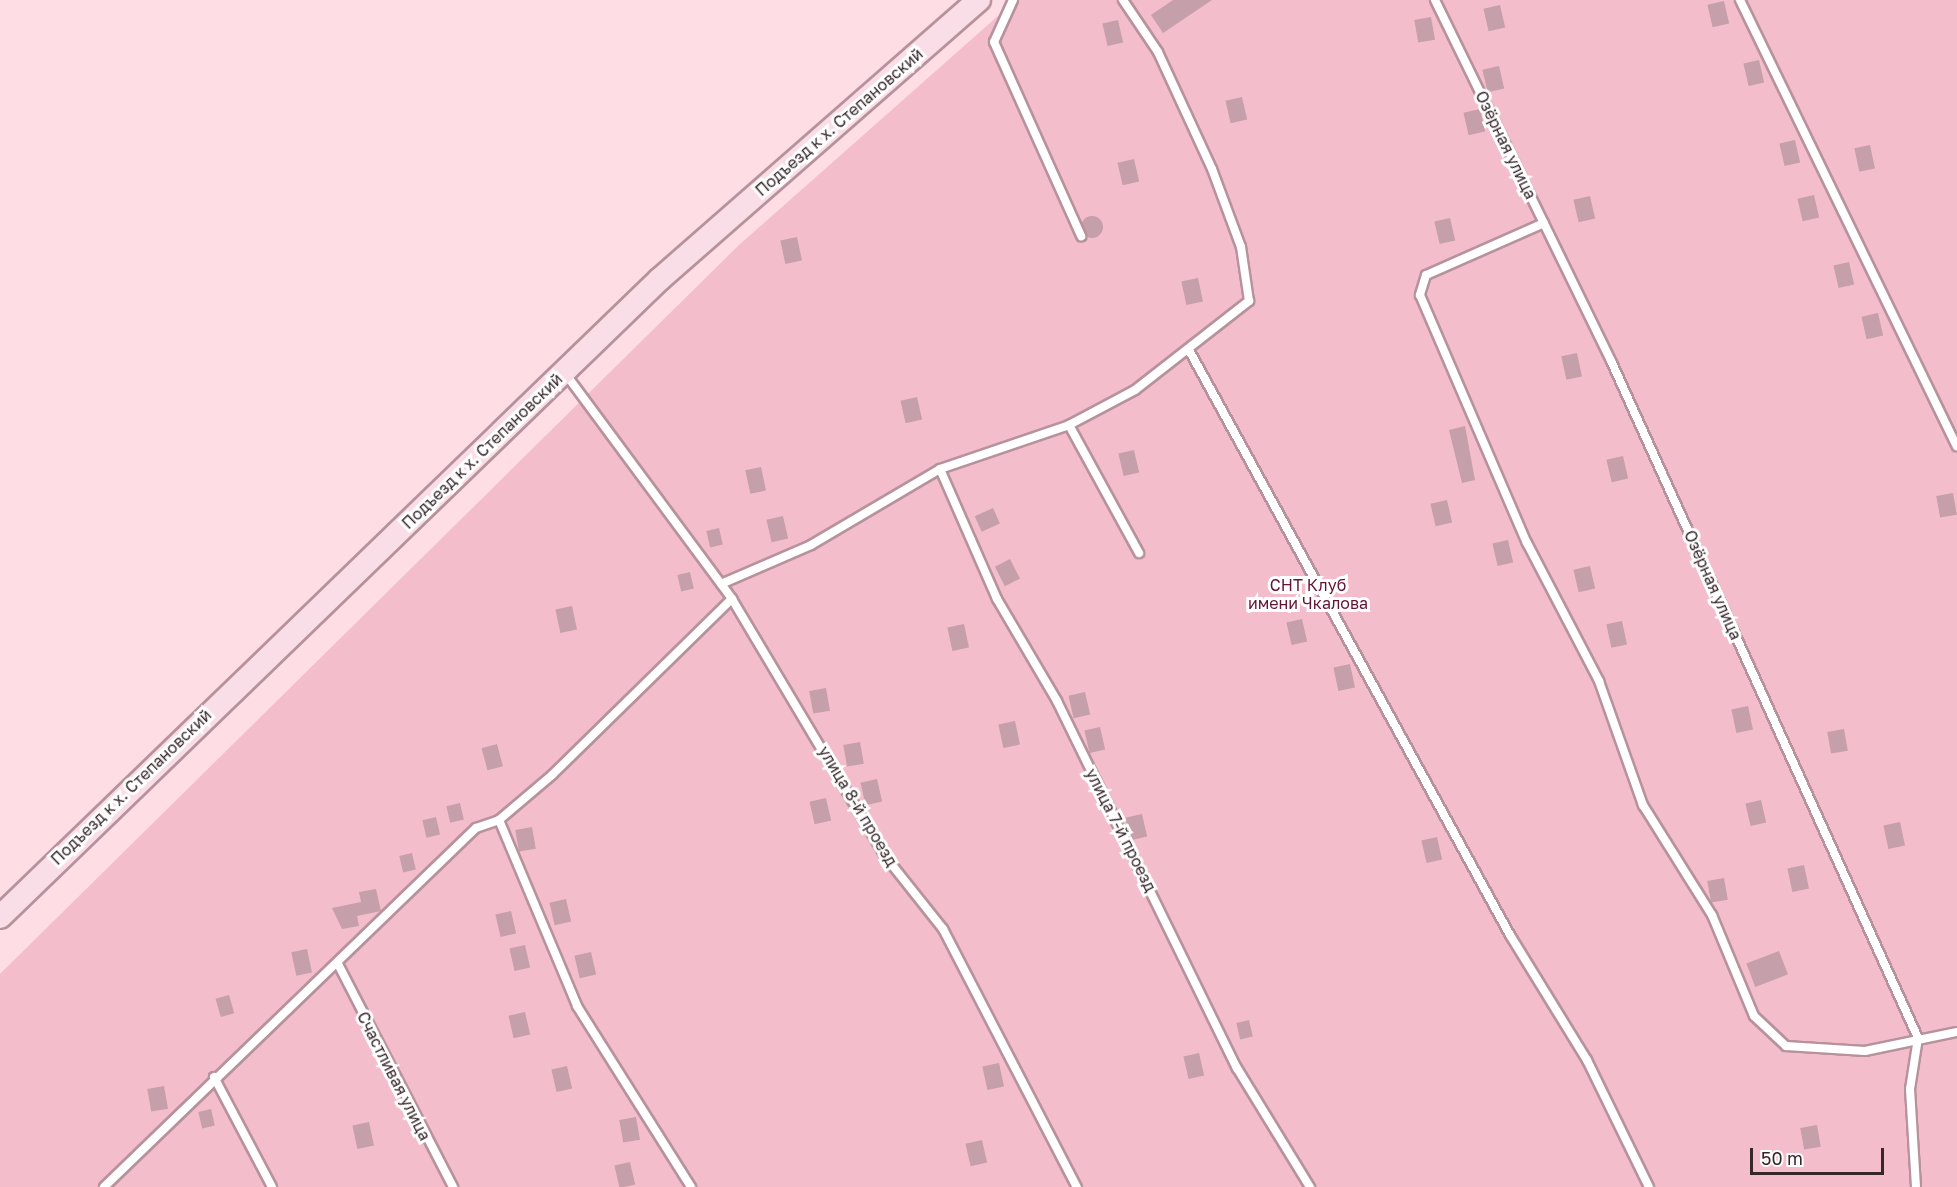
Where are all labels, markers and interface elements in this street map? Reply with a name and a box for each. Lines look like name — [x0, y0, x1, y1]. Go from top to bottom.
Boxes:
street label: Подъезд к х. Степановский — [751, 44, 927, 200]
street label: Озёрная улица — [1471, 88, 1541, 202]
street label: Подъезд к х. Степановский — [398, 369, 566, 533]
street label: Озёрная улица — [1680, 527, 1746, 643]
park label: СНТ Клуб имени Чкалова — [1248, 575, 1368, 613]
street label: Подъезд к х. Степановский — [47, 705, 215, 869]
street label: улица 8-й проезд — [815, 742, 901, 870]
street label: улица 7-й проезд — [1082, 765, 1160, 895]
street label: Счастливая улица — [353, 1008, 435, 1144]
scale bar — [1753, 1136, 1886, 1174]
text: 50 m — [1761, 1147, 1803, 1169]

